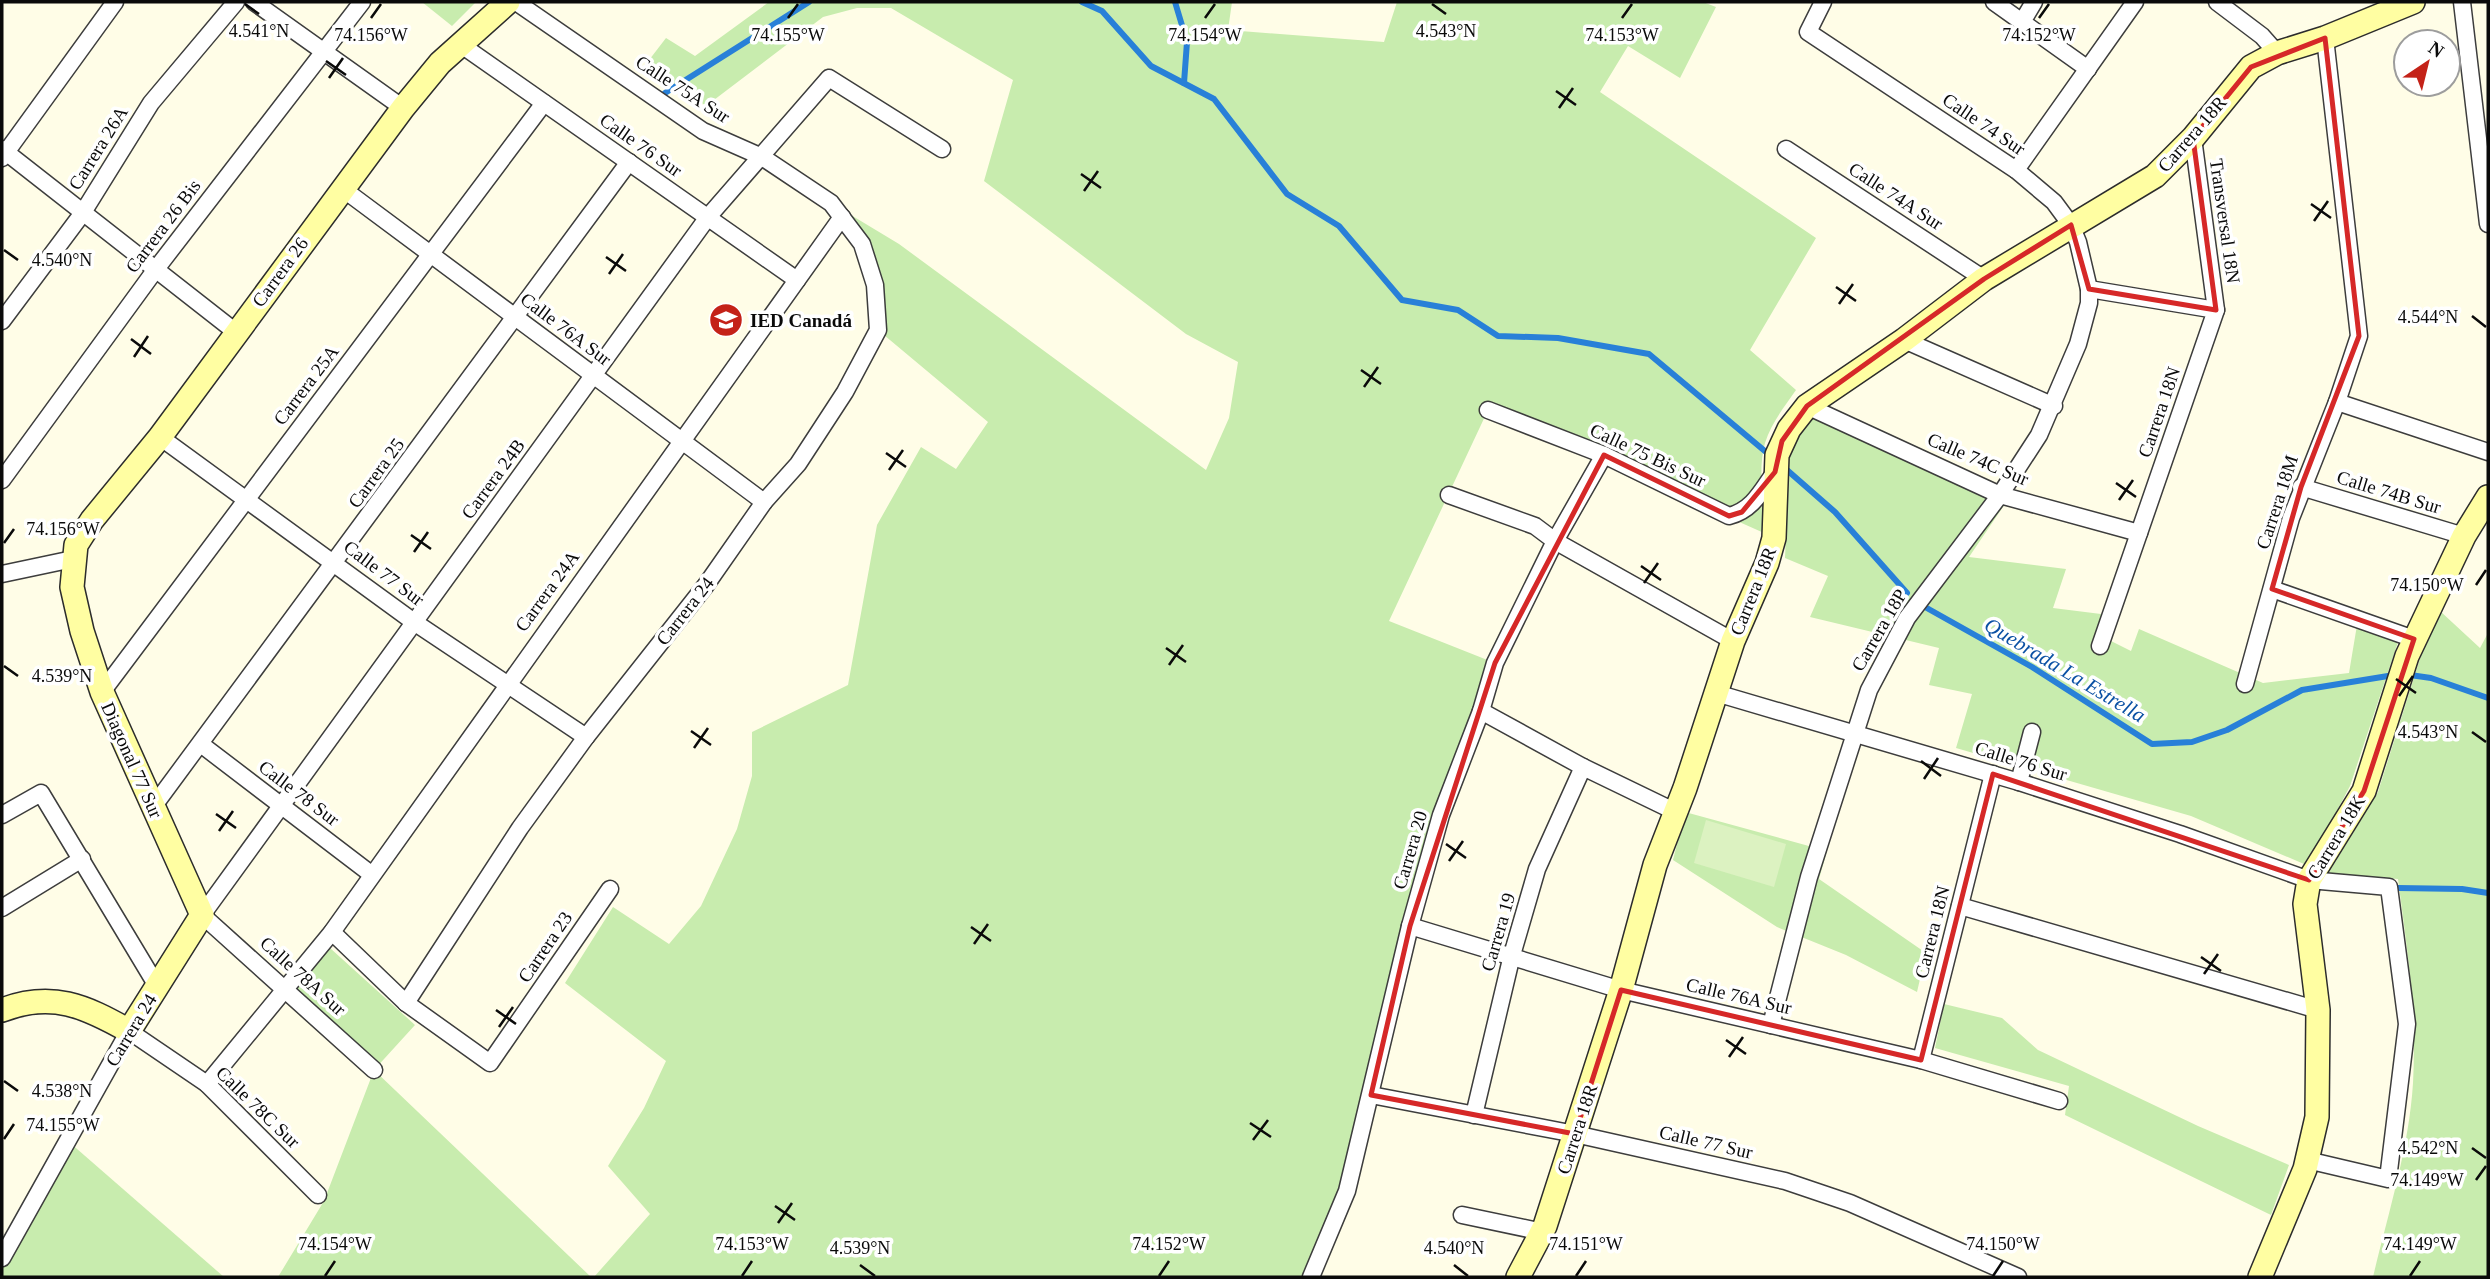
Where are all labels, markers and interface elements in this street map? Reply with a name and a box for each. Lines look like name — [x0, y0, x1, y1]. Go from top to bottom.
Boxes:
text: 4.541°N — [229, 21, 289, 41]
text: 4.543°N — [1416, 21, 1476, 41]
text: 74.156°W — [334, 25, 408, 45]
text: 74.155°W — [751, 25, 825, 45]
text: 74.154°W — [1168, 25, 1242, 45]
text: 74.153°W — [1585, 25, 1659, 45]
text: 74.152°W — [2002, 25, 2076, 45]
north arrow — [2392, 28, 2462, 98]
text: N — [2425, 37, 2448, 62]
street label: Calle 75A Sur — [632, 51, 734, 127]
street label: Calle 74 Sur — [1939, 89, 2030, 160]
street label: Carrera 18R — [2153, 92, 2231, 176]
street label: Carrera 26A — [64, 102, 132, 194]
street label: Calle 76 Sur — [596, 109, 686, 181]
street label: Transversal 18N — [2206, 157, 2244, 285]
street label: Calle 74A Sur — [1845, 158, 1947, 234]
street label: Carrera 26 Bis — [121, 175, 205, 277]
street label: Carrera 26 — [248, 233, 312, 311]
text: 4.540°N — [32, 250, 92, 270]
street label: Calle 76A Sur — [517, 288, 616, 370]
school or university icon: IED Canadá — [707, 301, 745, 339]
text: 4.544°N — [2398, 307, 2458, 327]
place label: IED Canadá — [750, 310, 852, 331]
street label: Carrera 25A — [269, 341, 343, 429]
street label: Carrera 18N — [2134, 364, 2184, 460]
street label: Calle 75 Bis Sur — [1587, 419, 1710, 491]
street label: Calle 74C Sur — [1924, 428, 2032, 490]
street label: Carrera 25 — [344, 434, 408, 512]
street label: Carrera 24B — [457, 435, 529, 523]
street label: Carrera 18M — [2252, 452, 2302, 552]
street label: Calle 74B Sur — [2334, 466, 2444, 518]
text: 74.156°W — [26, 519, 100, 539]
street label: Calle 77 Sur — [340, 536, 429, 610]
street label: Carrera 18R — [1726, 543, 1780, 638]
street label: Carrera 24A — [511, 546, 583, 635]
street label: Carrera 24 — [652, 572, 718, 649]
text: 74.150°W — [2390, 575, 2464, 595]
street label: Carrera 18P — [1847, 585, 1911, 675]
water label: Quebrada La Estrella — [1980, 612, 2150, 728]
text: 4.539°N — [32, 666, 92, 686]
street label: Diagonal 77 Sur — [97, 699, 167, 822]
text: 4.543°N — [2398, 722, 2458, 742]
street label: Calle 76 Sur — [1973, 737, 2070, 785]
street label: Calle 78 Sur — [255, 756, 344, 830]
street label: Carrera 18K — [2303, 791, 2369, 883]
street label: Carrera 20 — [1389, 808, 1431, 892]
street label: Carrera 18N — [1910, 883, 1954, 980]
street label: Carrera 19 — [1477, 890, 1519, 974]
street label: Carrera 23 — [514, 908, 576, 986]
street label: Calle 78A Sur — [256, 932, 351, 1020]
street label: Calle 76A Sur — [1684, 974, 1794, 1018]
street label: Carrera 24 — [101, 990, 161, 1070]
street label: Calle 78C Sur — [212, 1062, 304, 1152]
text: 4.538°N — [32, 1081, 92, 1101]
street label: Carrera 18R — [1553, 1081, 1602, 1177]
text: 74.155°W — [26, 1115, 100, 1135]
street label: Calle 77 Sur — [1657, 1121, 1755, 1163]
text: 4.542°N — [2398, 1138, 2458, 1158]
text: 74.149°W — [2390, 1170, 2464, 1190]
text: 74.154°W — [298, 1234, 372, 1254]
text: 74.153°W — [715, 1234, 789, 1254]
text: 74.152°W — [1132, 1234, 1206, 1254]
text: 74.151°W — [1549, 1234, 1623, 1254]
text: 74.150°W — [1966, 1234, 2040, 1254]
text: 74.149°W — [2383, 1234, 2457, 1254]
text: 4.539°N — [830, 1238, 890, 1258]
text: 4.540°N — [1424, 1238, 1484, 1258]

